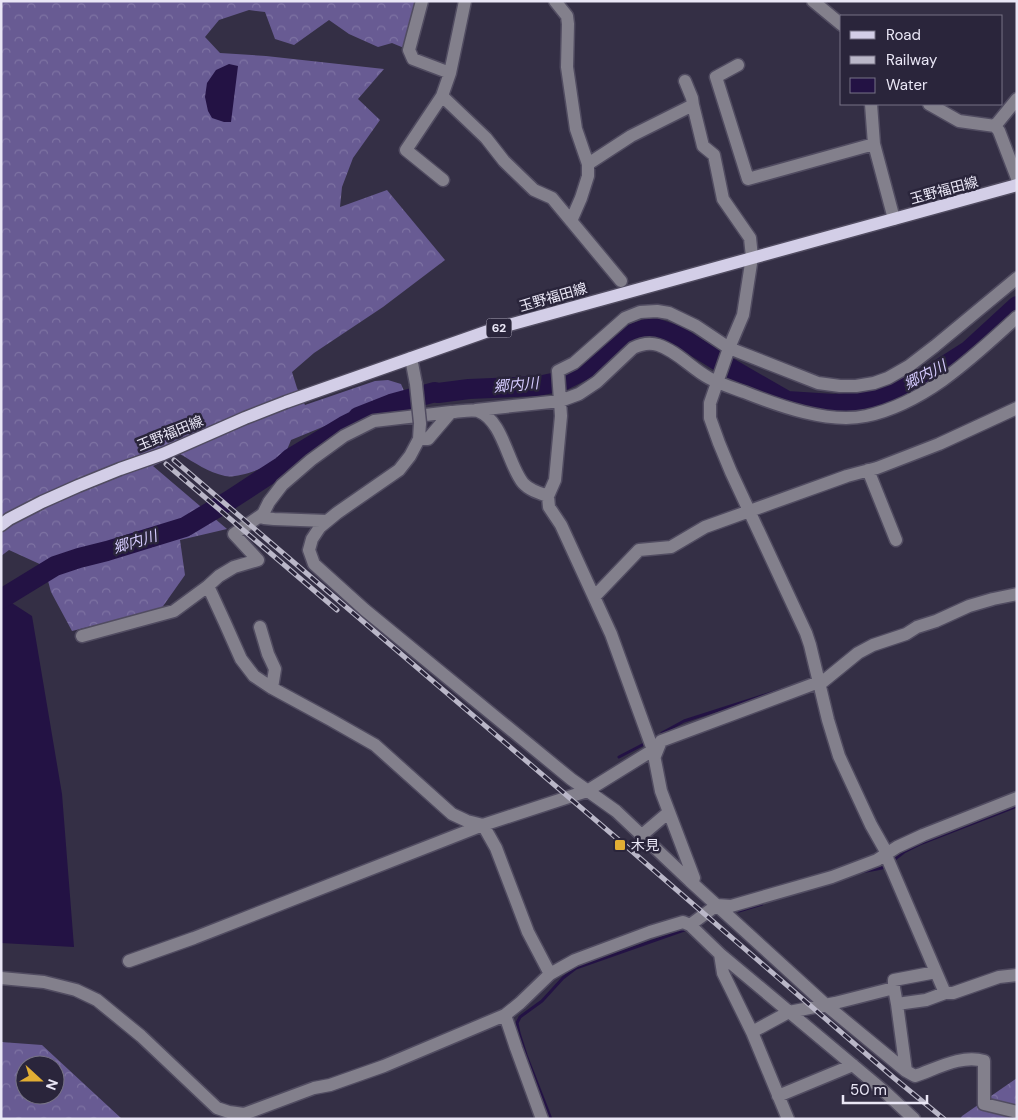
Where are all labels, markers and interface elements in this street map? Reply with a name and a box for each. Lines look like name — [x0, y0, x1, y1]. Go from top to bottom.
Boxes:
legend — [840, 15, 1003, 105]
text: Road — [886, 25, 921, 45]
text: Railway — [886, 50, 938, 70]
text: Water — [886, 75, 928, 95]
street label: 玉野福田線 — [908, 172, 980, 208]
street label: 玉野福田線 — [517, 279, 589, 315]
road number: 62 — [486, 318, 512, 338]
water label: 郷内川 — [900, 355, 951, 394]
water label: 郷内川 — [493, 373, 541, 397]
street label: 玉野福田線 — [134, 412, 206, 454]
water label: 郷内川 — [111, 525, 161, 558]
place label: 木見 — [631, 836, 659, 854]
marker: 木見 — [613, 838, 627, 852]
north arrow — [15, 1055, 65, 1105]
scale bar — [843, 1072, 927, 1104]
text: N — [42, 1077, 62, 1093]
text: 50 m — [850, 1080, 887, 1100]

